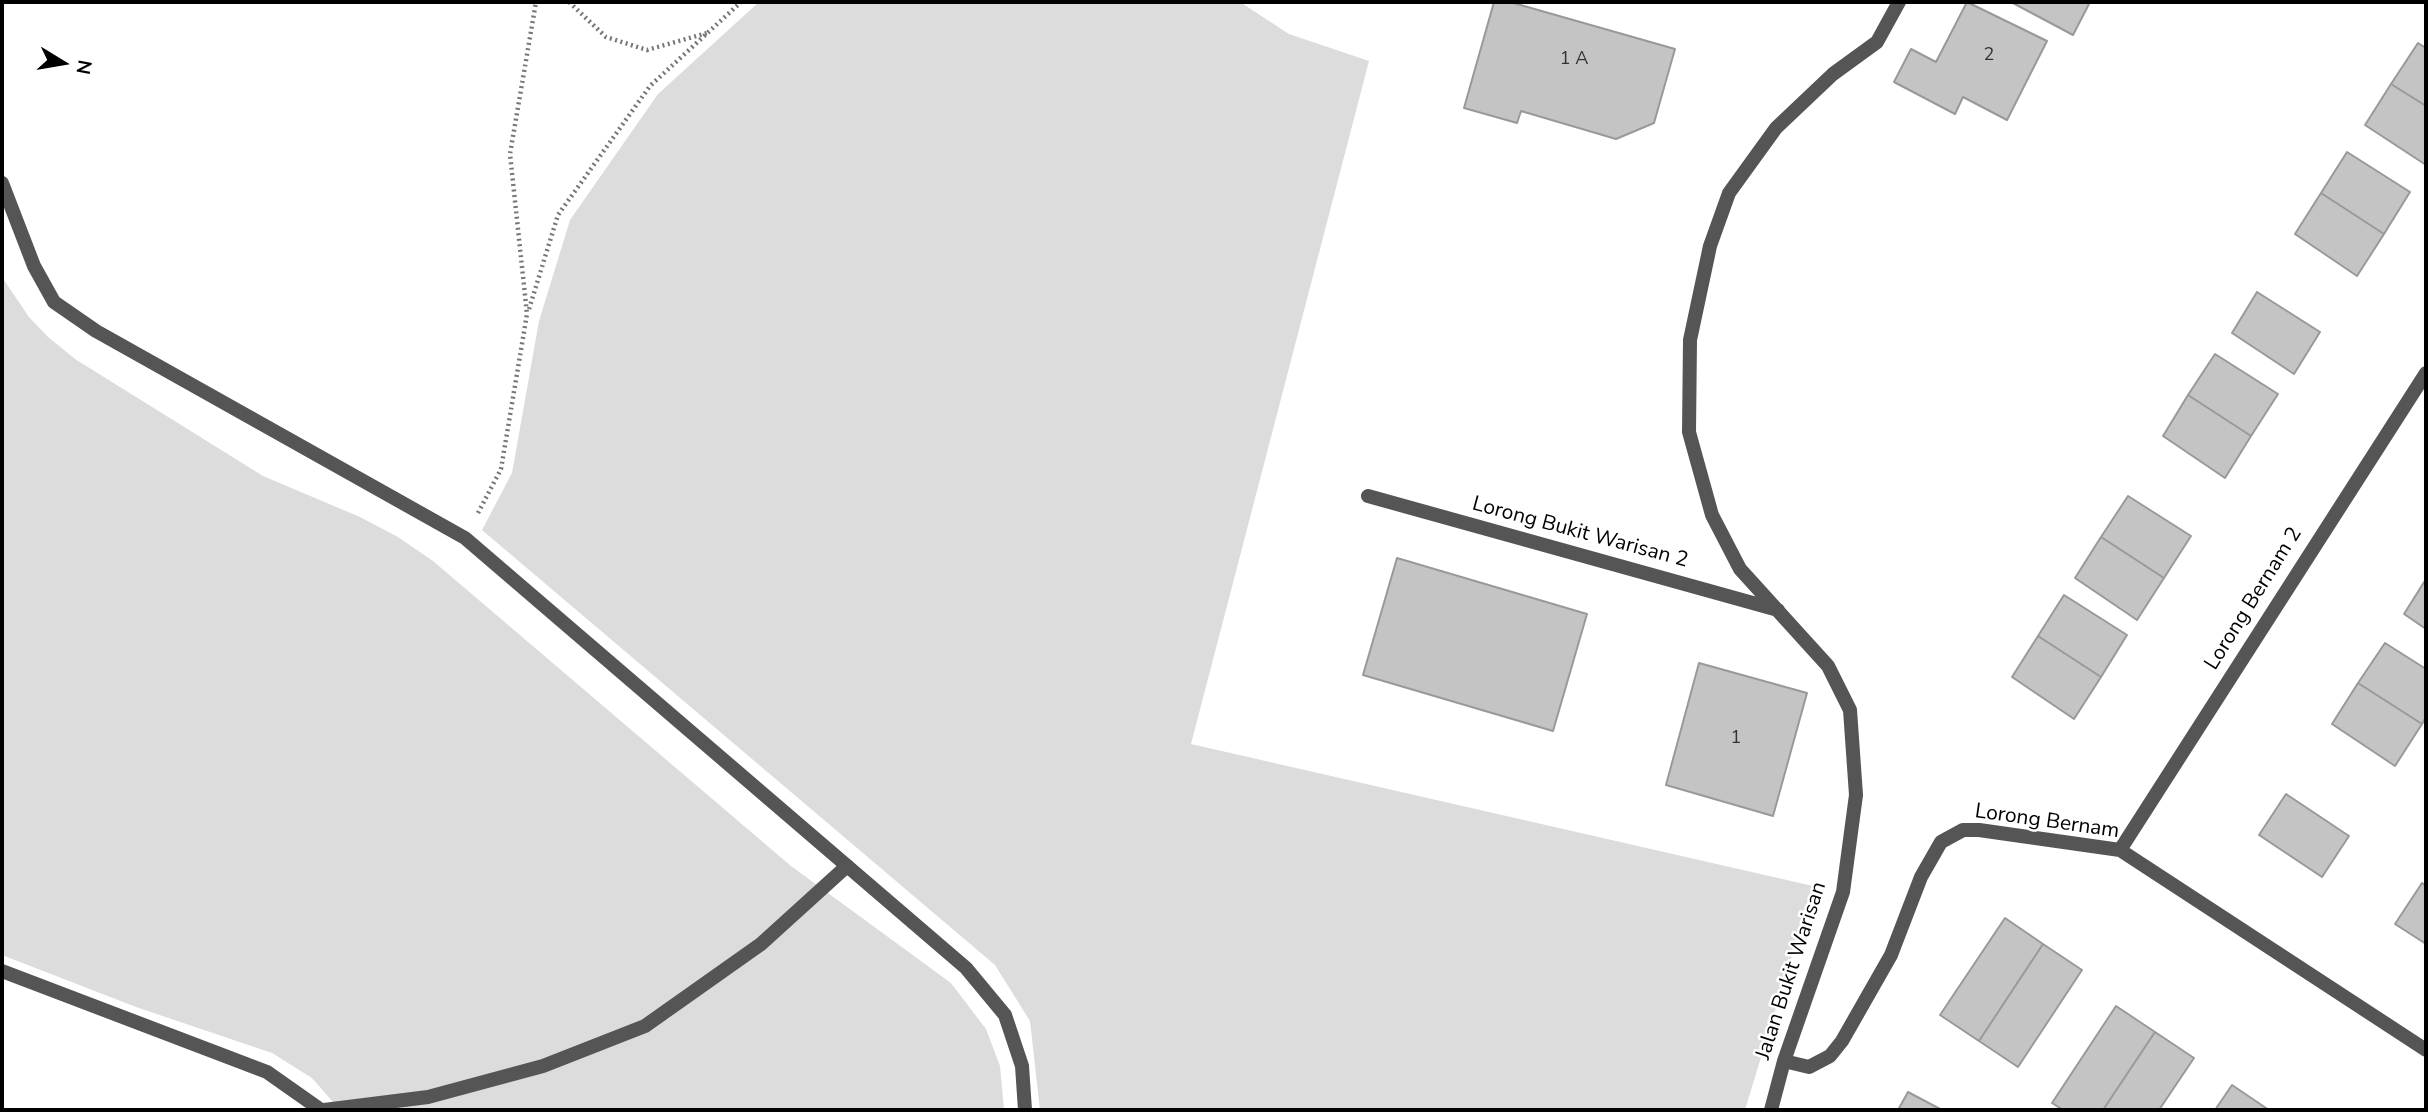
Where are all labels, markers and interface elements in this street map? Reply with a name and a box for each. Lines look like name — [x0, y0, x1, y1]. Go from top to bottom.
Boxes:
north arrow — [28, 28, 98, 98]
house number: 2 — [1984, 45, 1994, 67]
house number: 1 A — [1560, 49, 1588, 71]
text: N — [69, 58, 98, 76]
street label: Lorong Bukit Warisan 2 — [1469, 492, 1691, 574]
street label: Lorong Bernam 2 — [2200, 523, 2308, 675]
house number: 1 — [1731, 728, 1741, 750]
street label: Lorong Bernam — [1973, 799, 2121, 845]
street label: Jalan Bukit Warisan — [1751, 879, 1833, 1063]

